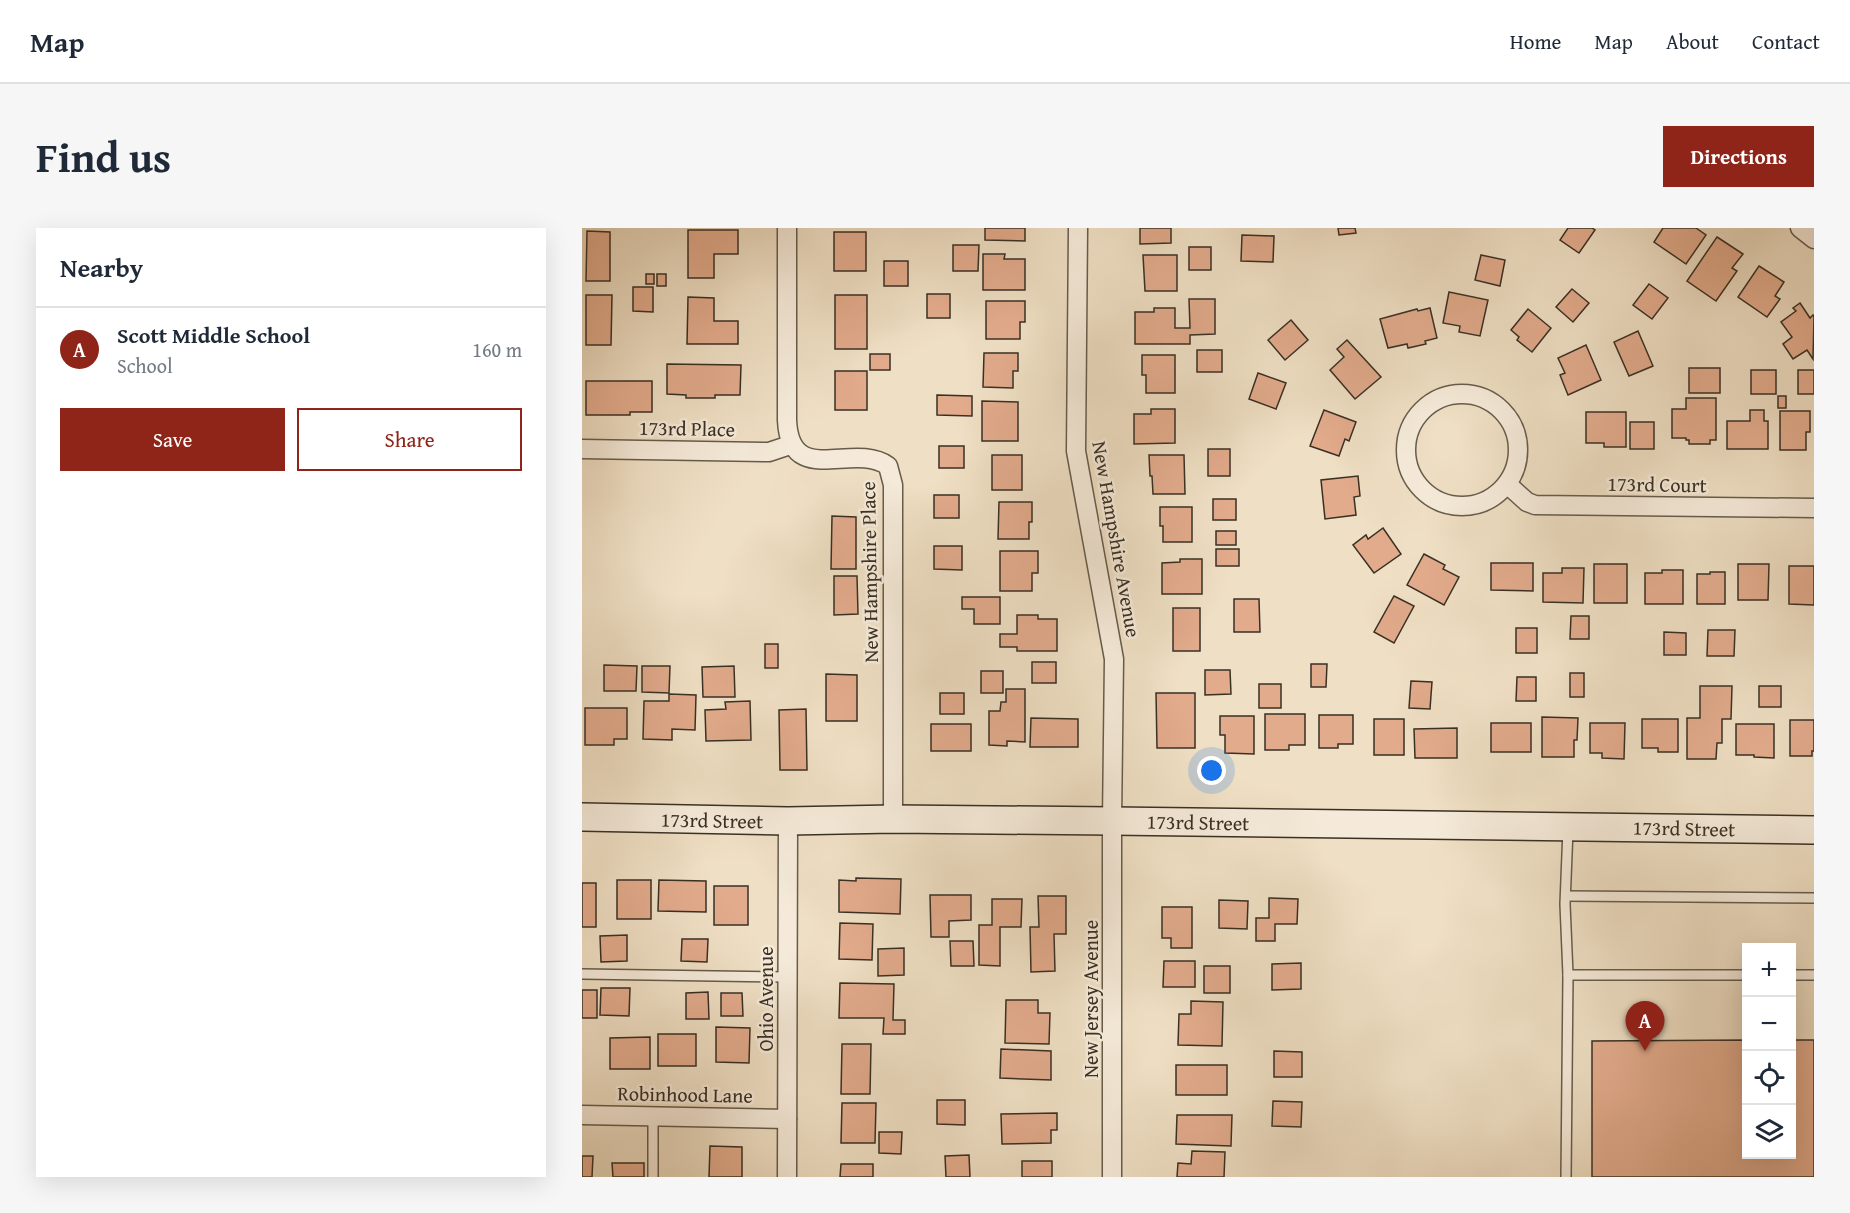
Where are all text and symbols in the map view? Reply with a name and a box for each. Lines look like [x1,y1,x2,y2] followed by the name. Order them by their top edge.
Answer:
[30,21,84,62] text: Map
[1510,26,1561,57] text: Home
[1594,26,1633,57] text: Map
[1666,26,1719,57] text: About
[1752,26,1820,57] text: Contact
[36,126,171,187] text: Find us
[1663,126,1814,187] button: Directions
[60,248,143,287] text: Nearby
[117,319,310,351] text: Scott Middle School
[73,335,86,364] text: A
[472,335,522,364] text: 160 m
[117,351,173,380] text: School
[60,408,285,471] button: Save
[297,408,522,471] button: Share
[639,413,735,443] street label: 173rd Place
[1085,439,1149,639] street label: New Hampshire Avenue
[1607,469,1707,499] street label: 173rd Court
[853,481,885,663] street label: New Hampshire Place
[1197,756,1226,785] your location
[660,805,764,835] street label: 173rd Street
[1146,807,1250,837] street label: 173rd Street
[1632,813,1736,843] street label: 173rd Street
[1076,920,1105,1078] street label: New Jersey Avenue
[1742,943,1796,1159] map controls
[1742,943,1796,997] button: +
[751,946,780,1052] street label: Ohio Avenue
[1742,997,1796,1051] button: −
[1626,1002,1664,1051] pin: A
[1742,1051,1796,1105] button: locate
[617,1078,753,1110] street label: Robinhood Lane
[1742,1105,1796,1159] button: layers

